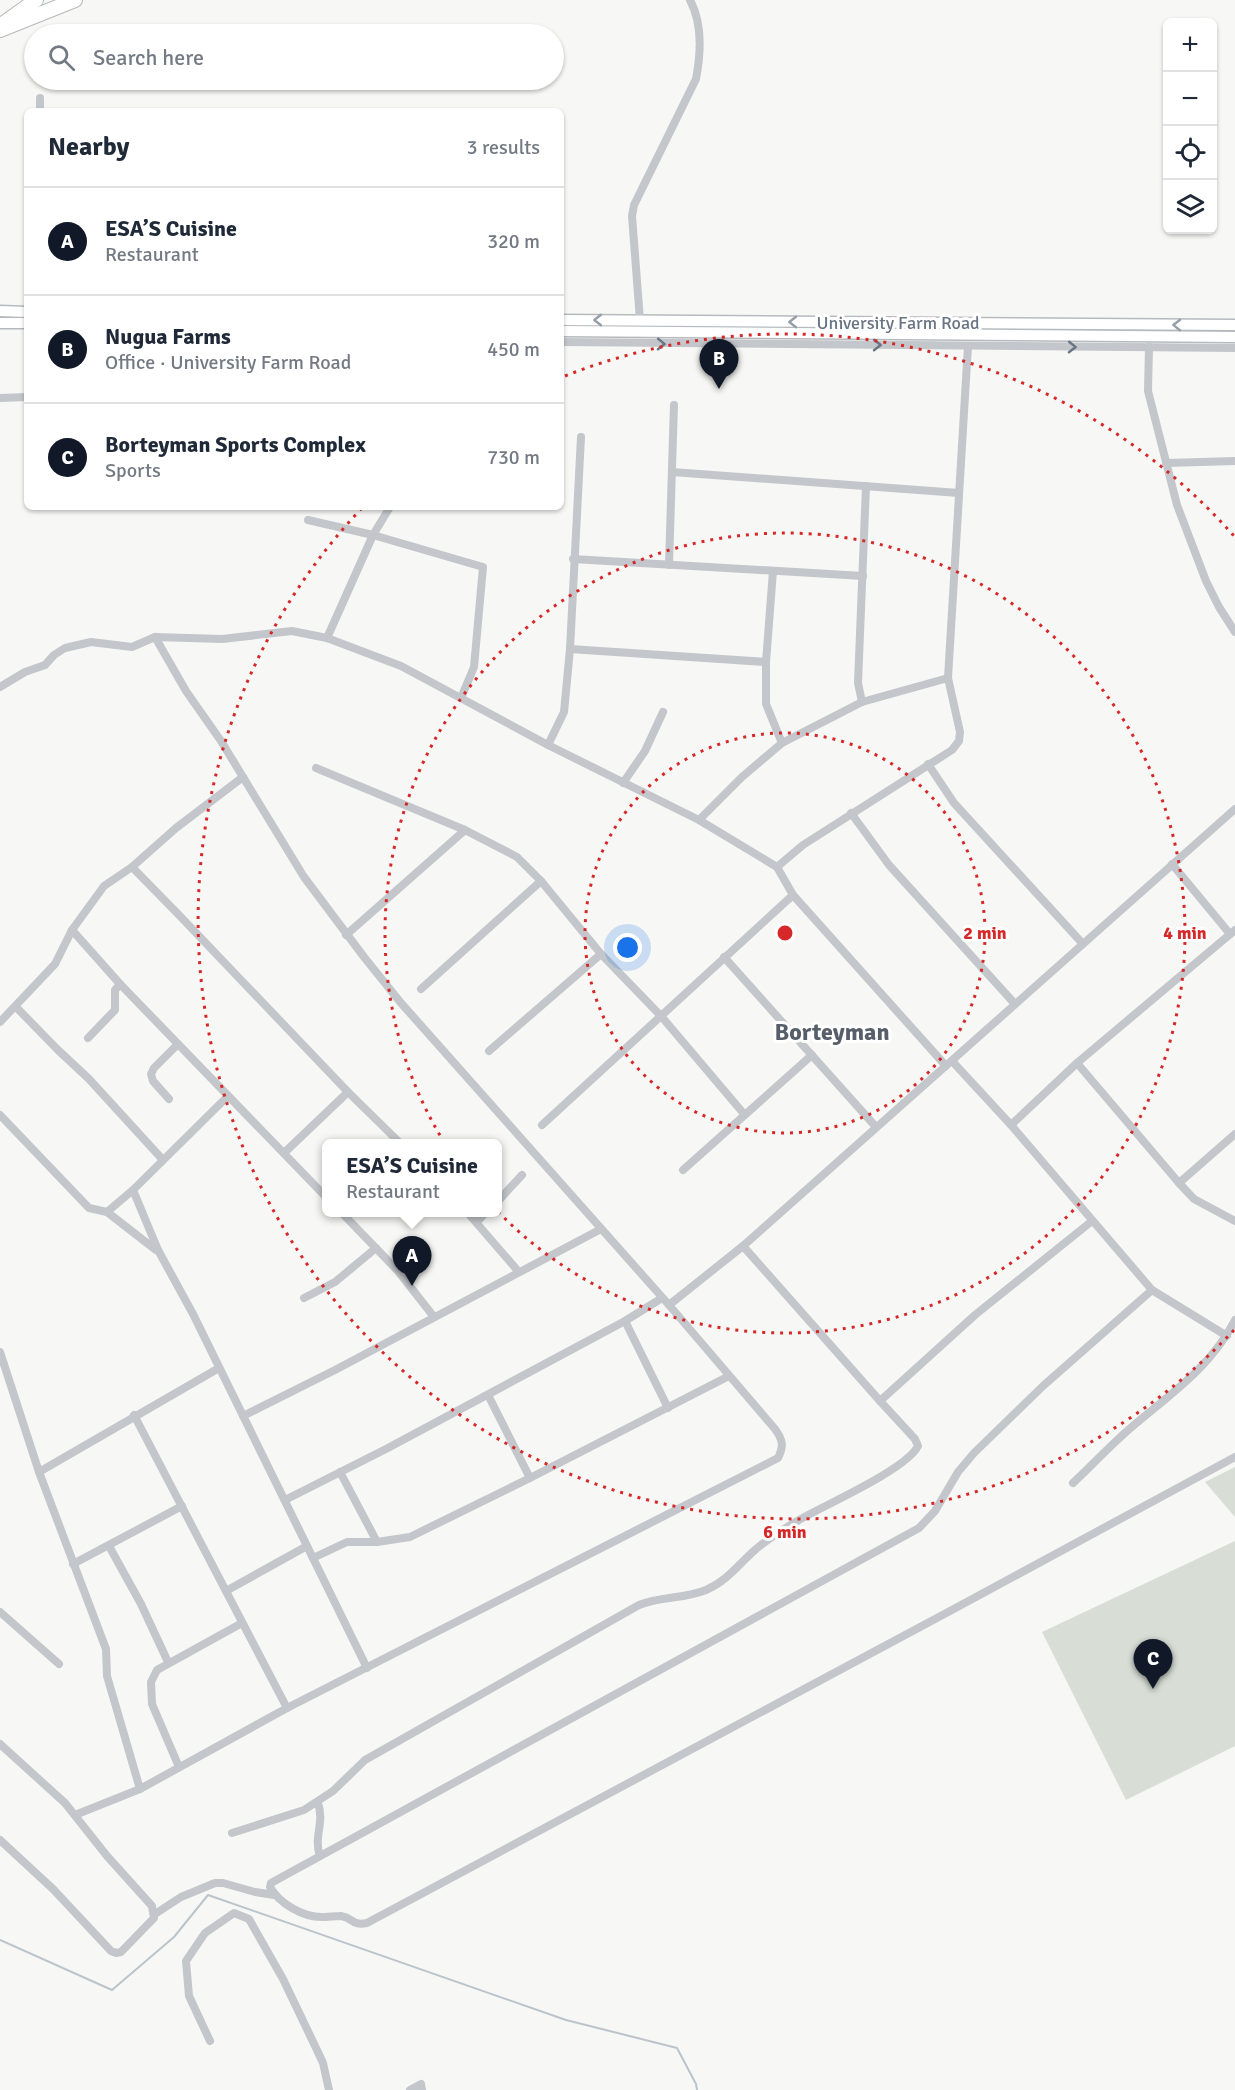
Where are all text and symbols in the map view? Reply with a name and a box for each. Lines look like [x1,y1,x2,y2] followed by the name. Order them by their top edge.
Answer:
[1163,18,1217,234] map controls
[1163,18,1217,72] button: +
[24,24,564,90] search box
[45,41,78,74] icon: search
[93,44,204,71] text: Search here
[1163,72,1217,126] button: −
[1163,126,1217,180] button: locate
[48,131,129,163] text: Nearby
[467,135,540,160] text: 3 results
[1163,180,1217,234] button: layers
[105,215,237,242] text: ESA’S Cuisine
[61,229,74,254] text: A
[487,229,540,254] text: 320 m
[105,242,199,267] text: Restaurant
[817,312,979,334] street label: University Farm Road
[593,314,602,326] one-way arrow
[788,316,797,328] one-way arrow
[1172,319,1181,331] one-way arrow
[105,323,231,350] text: Nugua Farms
[61,337,74,362] text: B
[487,337,540,362] text: 450 m
[657,338,666,350] one-way arrow
[873,339,882,351] one-way arrow
[700,340,738,389] pin: B
[1068,341,1077,353] one-way arrow
[105,350,351,375] text: Office · University Farm Road
[105,431,366,458] text: Borteyman Sports Complex
[61,445,74,470] text: C
[487,445,540,470] text: 730 m
[105,458,161,483] text: Sports
[963,922,1007,944] text: 2 min
[1163,922,1207,944] text: 4 min
[775,923,795,943] centre of rings
[613,933,642,962] your location
[774,1017,890,1047] district label: Borteyman
[322,1139,502,1217] popup
[346,1152,478,1179] text: ESA’S Cuisine
[346,1179,440,1204] text: Restaurant
[392,1236,432,1286] pin: A
[763,1521,807,1543] text: 6 min
[1134,1640,1172,1689] pin: C

